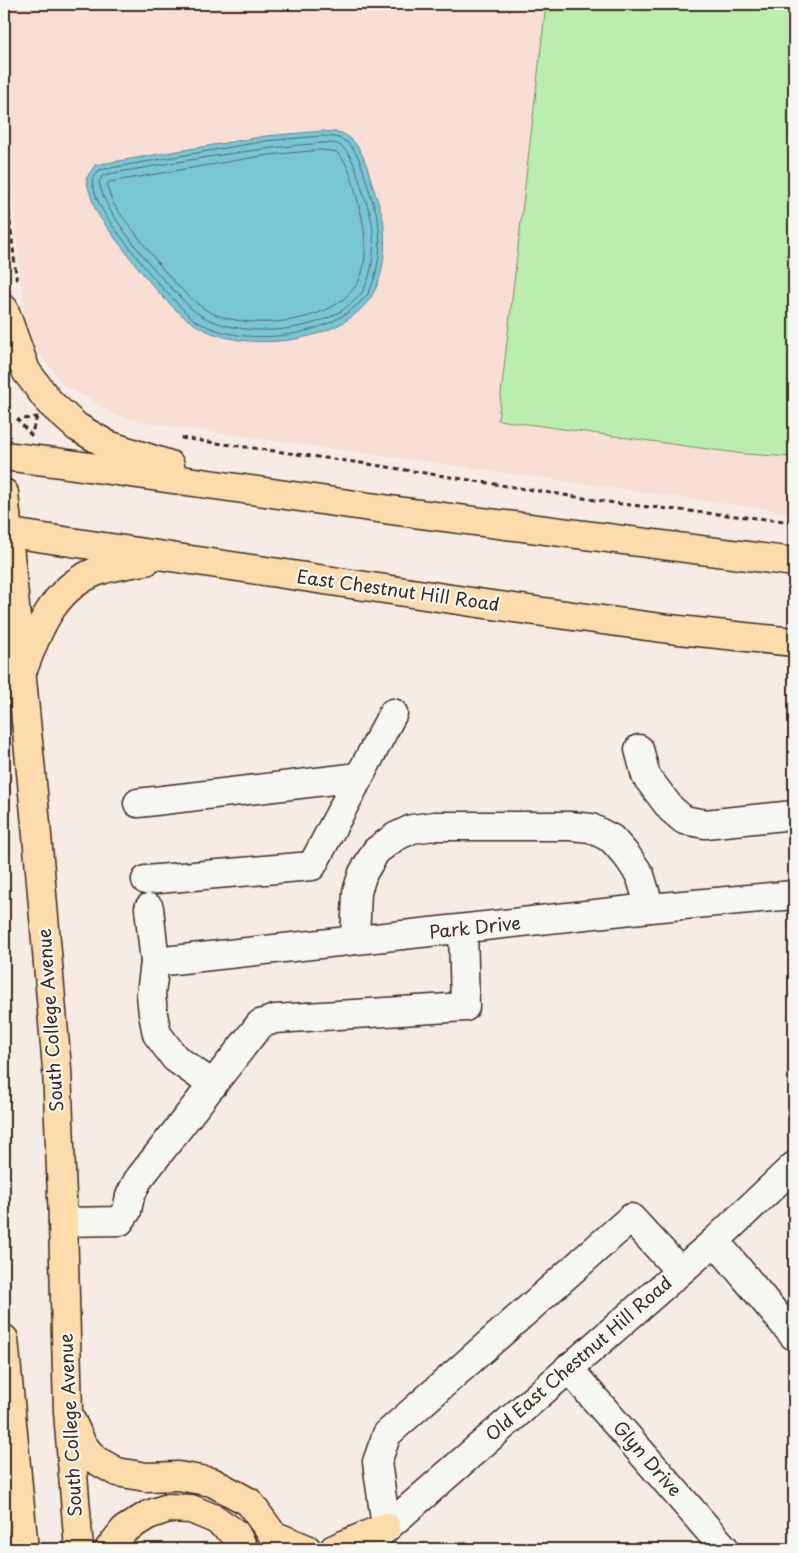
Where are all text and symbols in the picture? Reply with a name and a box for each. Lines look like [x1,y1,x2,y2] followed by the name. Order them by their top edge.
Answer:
[295,562,501,617] street label: East Chestnut Hill Road
[428,908,522,945] street label: Park Drive
[30,927,69,1113] street label: South College Avenue
[479,1269,677,1447] street label: Old East Chestnut Hill Road
[51,1333,88,1517] street label: South College Avenue
[608,1414,689,1502] street label: Glyn Drive

